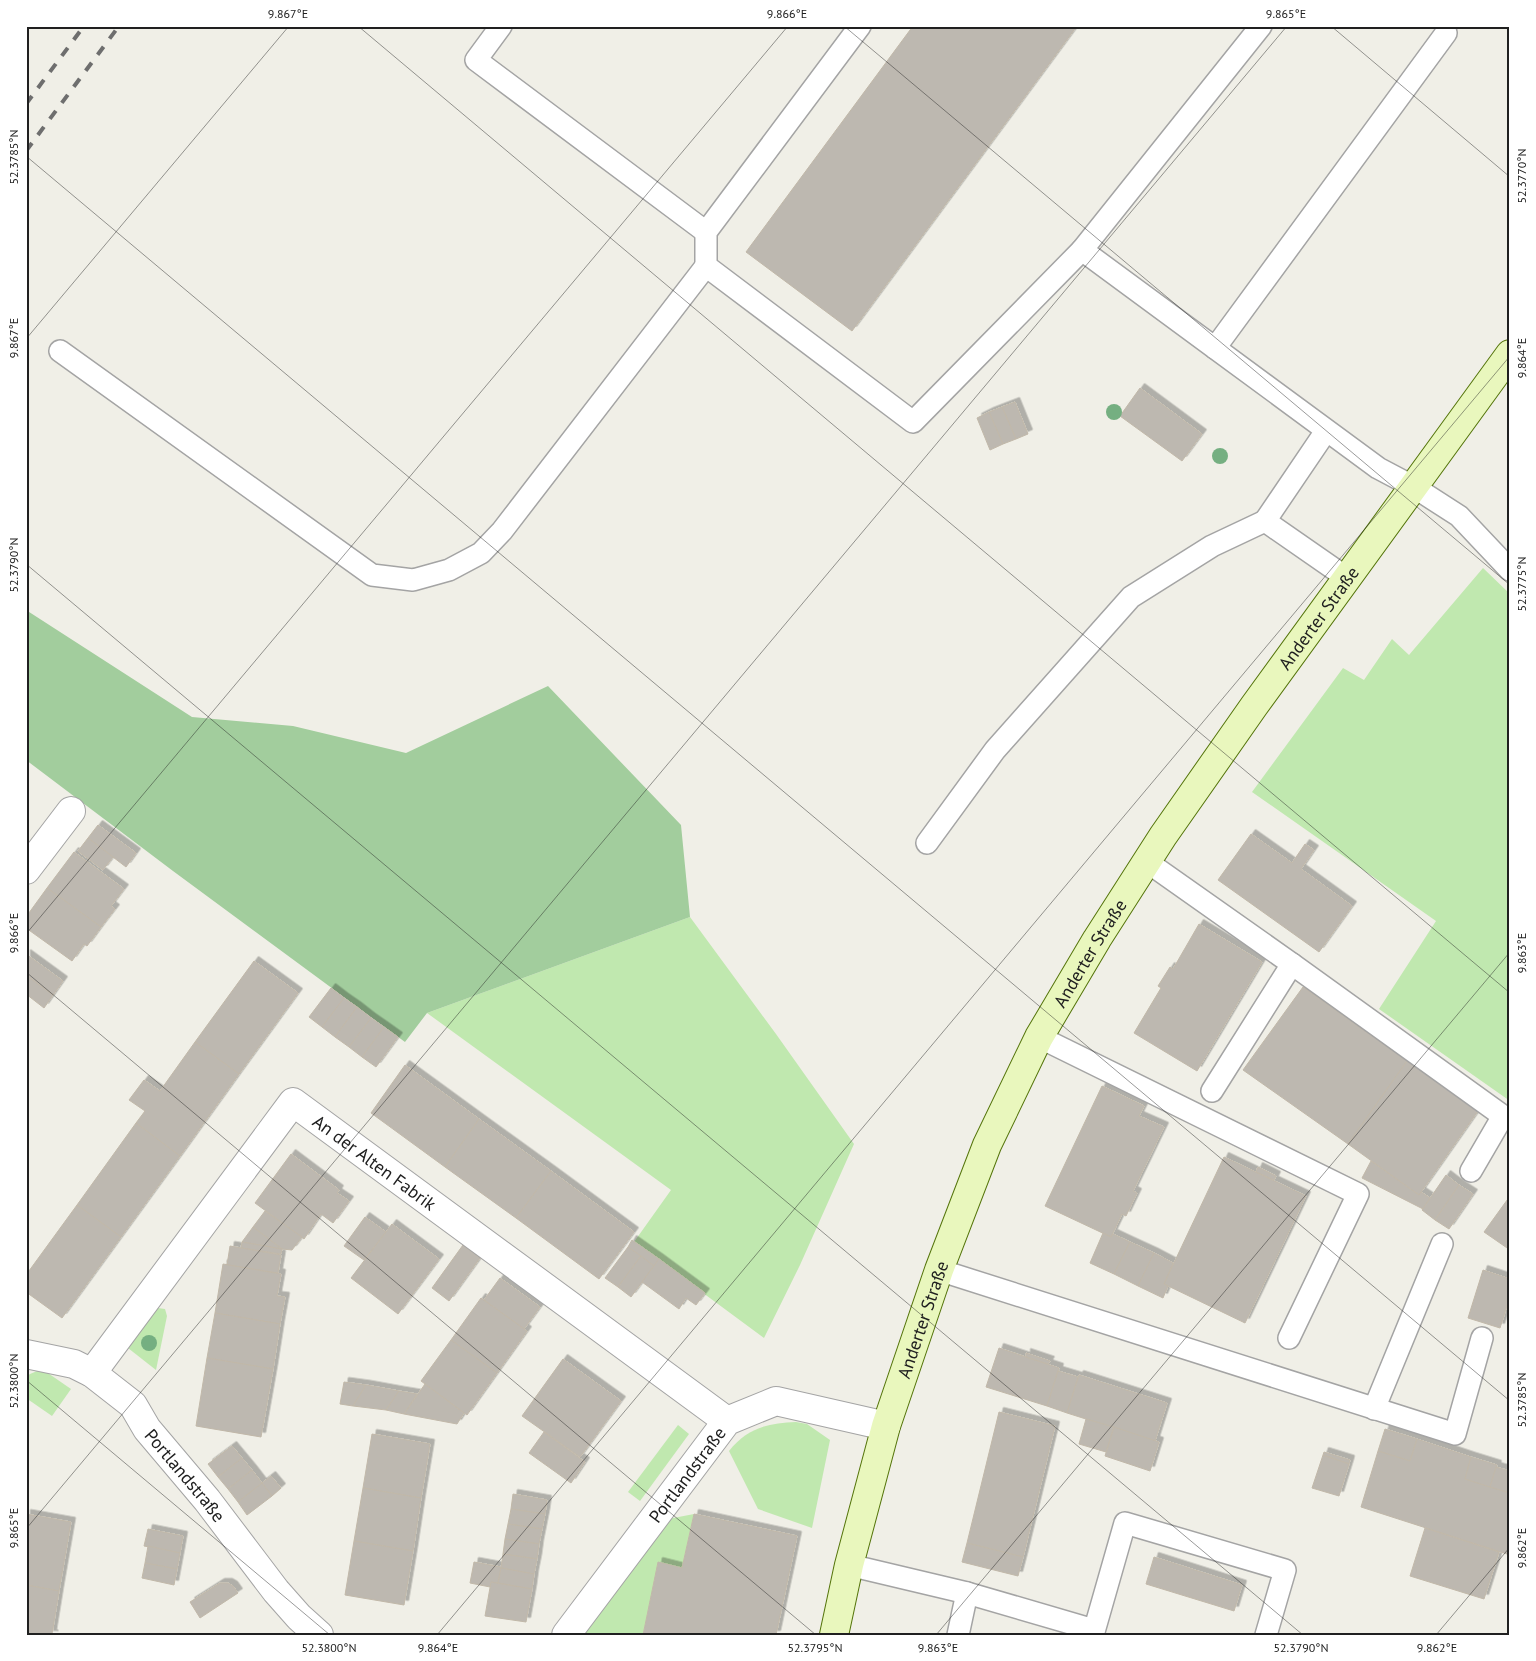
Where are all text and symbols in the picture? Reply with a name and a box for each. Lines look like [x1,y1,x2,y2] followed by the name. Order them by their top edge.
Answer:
[268,6,308,21] text: 9.867°E
[767,6,807,21] text: 9.866°E
[1266,6,1306,21] text: 9.865°E
[6,130,21,184] text: 52.3785°N
[1514,149,1529,203] text: 52.3770°N
[6,318,21,358] text: 9.867°E
[1514,338,1529,378] text: 9.864°E
[6,538,21,592] text: 52.3790°N
[1514,557,1529,611] text: 52.3775°N
[1273,561,1364,674] street label: Anderter Straße
[1048,895,1131,1011] street label: Anderter Straße
[6,913,21,953] text: 9.866°E
[1514,933,1529,973] text: 9.863°E
[309,1109,441,1215] street label: An der Alten Fabrik
[892,1257,953,1381] street label: Anderter Straße
[6,1354,21,1408] text: 52.3800°N
[1514,1373,1529,1427] text: 52.3785°N
[643,1422,730,1527] street label: Portlandstraße
[140,1424,231,1526] street label: Portlandstraße
[6,1508,21,1548] text: 9.865°E
[1514,1528,1529,1568] text: 9.862°E
[302,1640,356,1655] text: 52.3800°N
[418,1640,458,1655] text: 9.864°E
[788,1640,842,1655] text: 52.3795°N
[918,1640,958,1655] text: 9.863°E
[1274,1640,1328,1655] text: 52.3790°N
[1417,1640,1457,1655] text: 9.862°E

